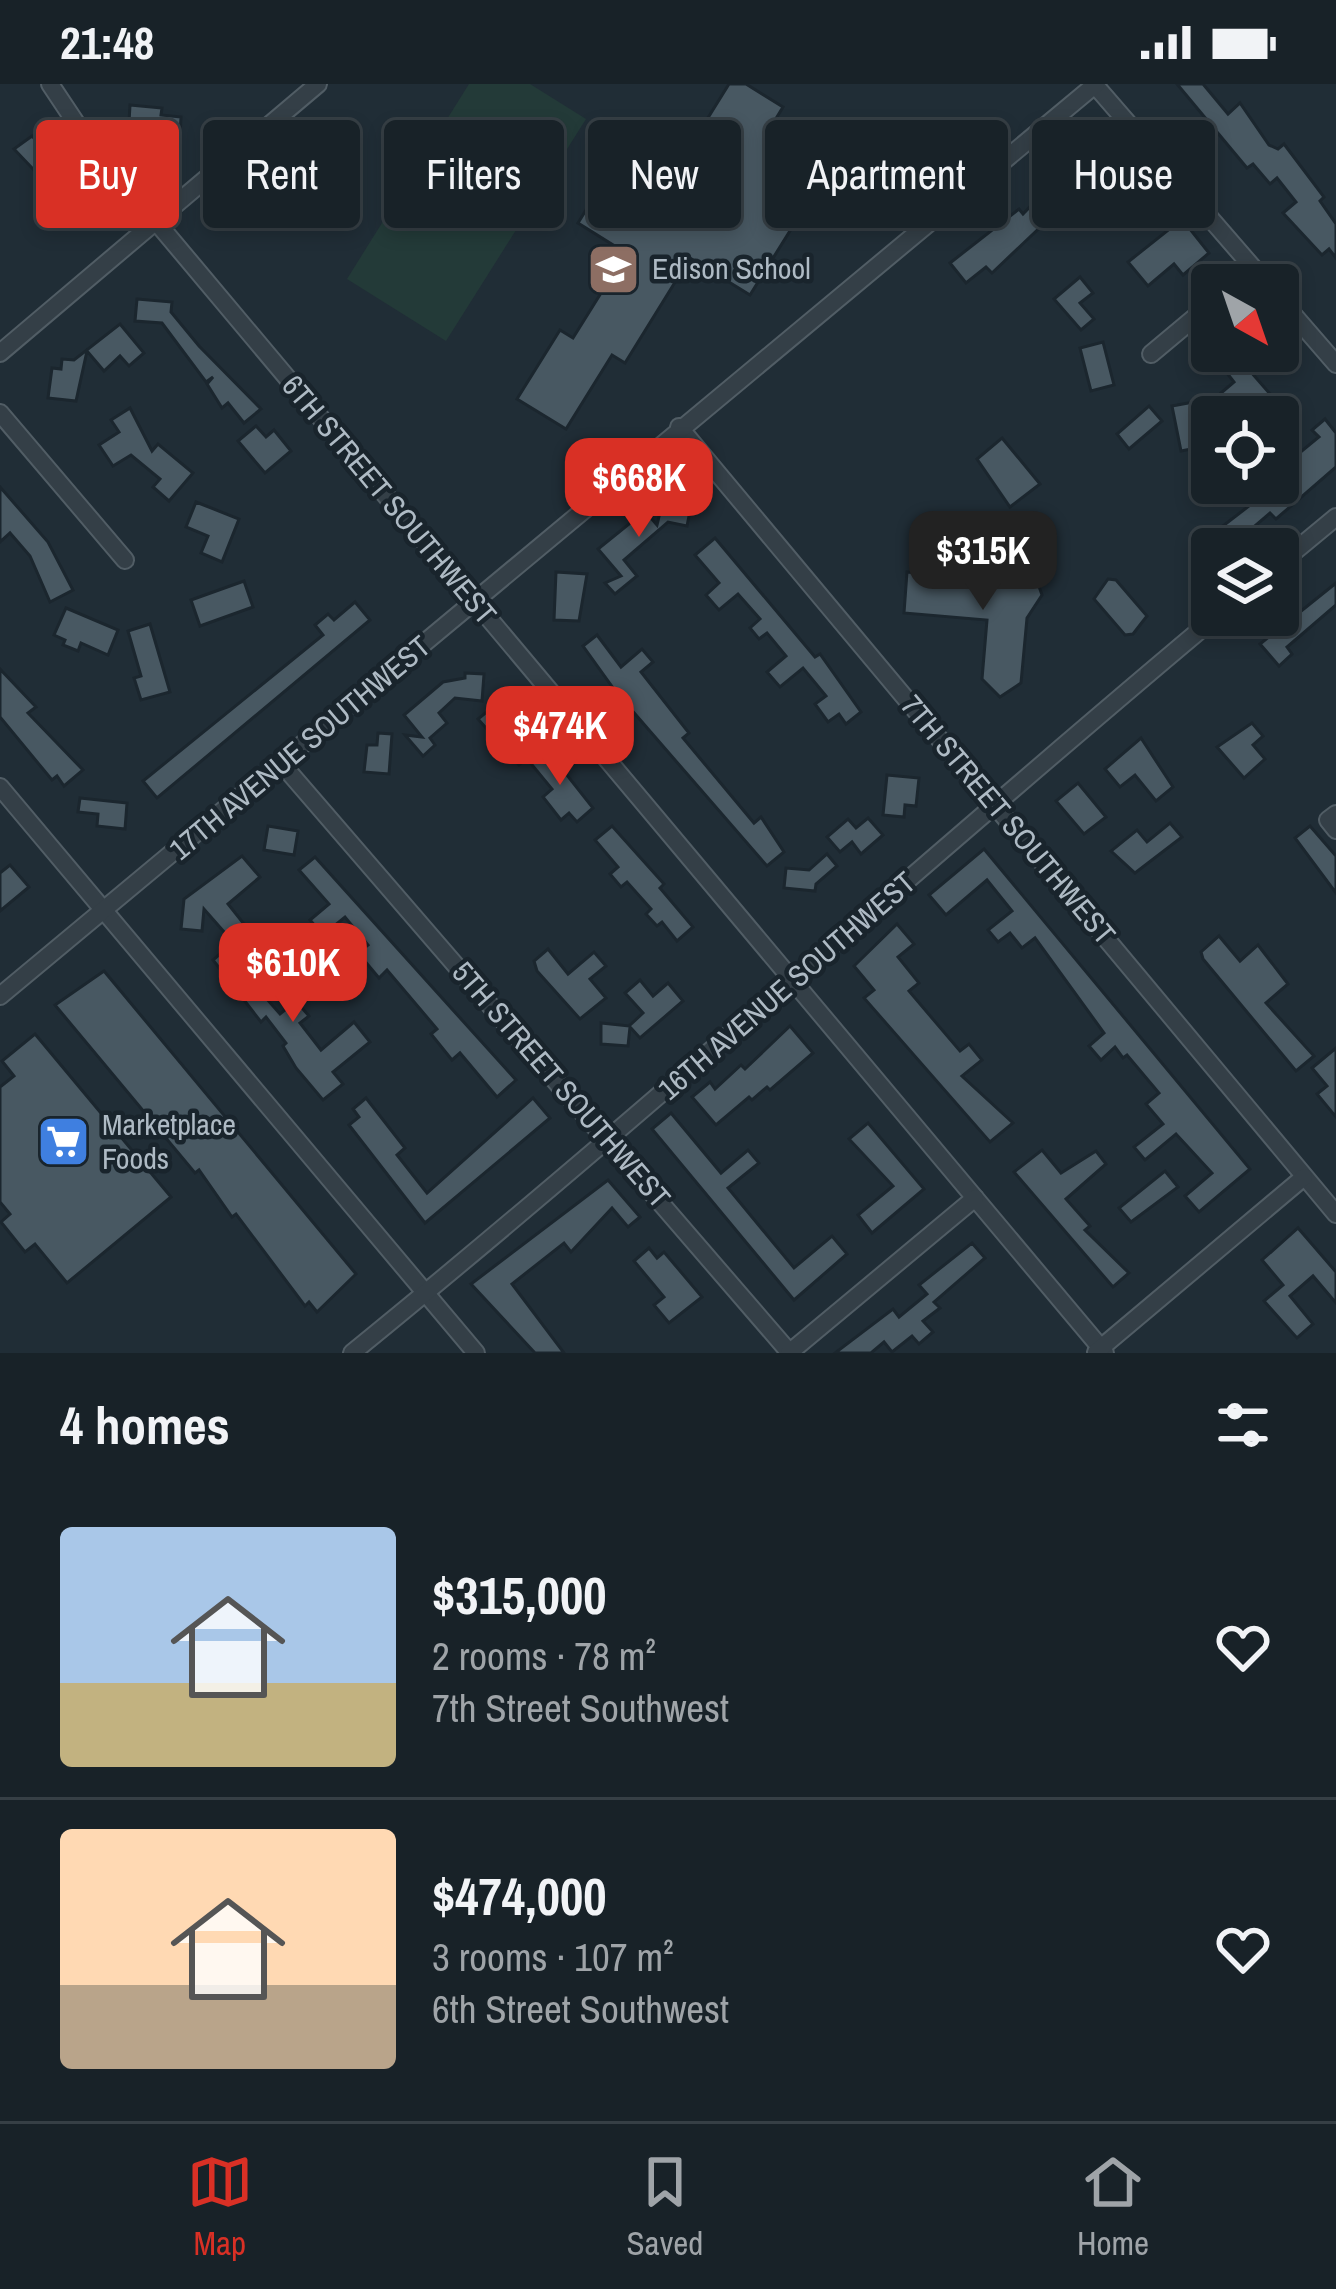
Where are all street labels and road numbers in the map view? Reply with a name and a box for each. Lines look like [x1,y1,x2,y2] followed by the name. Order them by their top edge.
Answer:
[274,366,506,632] street label: 6TH STREET SOUTHWEST
[160,626,438,868] street label: 17TH AVENUE SOUTHWEST
[893,686,1125,952] street label: 7TH STREET SOUTHWEST
[649,862,924,1108] street label: 16TH AVENUE SOUTHWEST
[444,953,680,1216] street label: 5TH STREET SOUTHWEST

